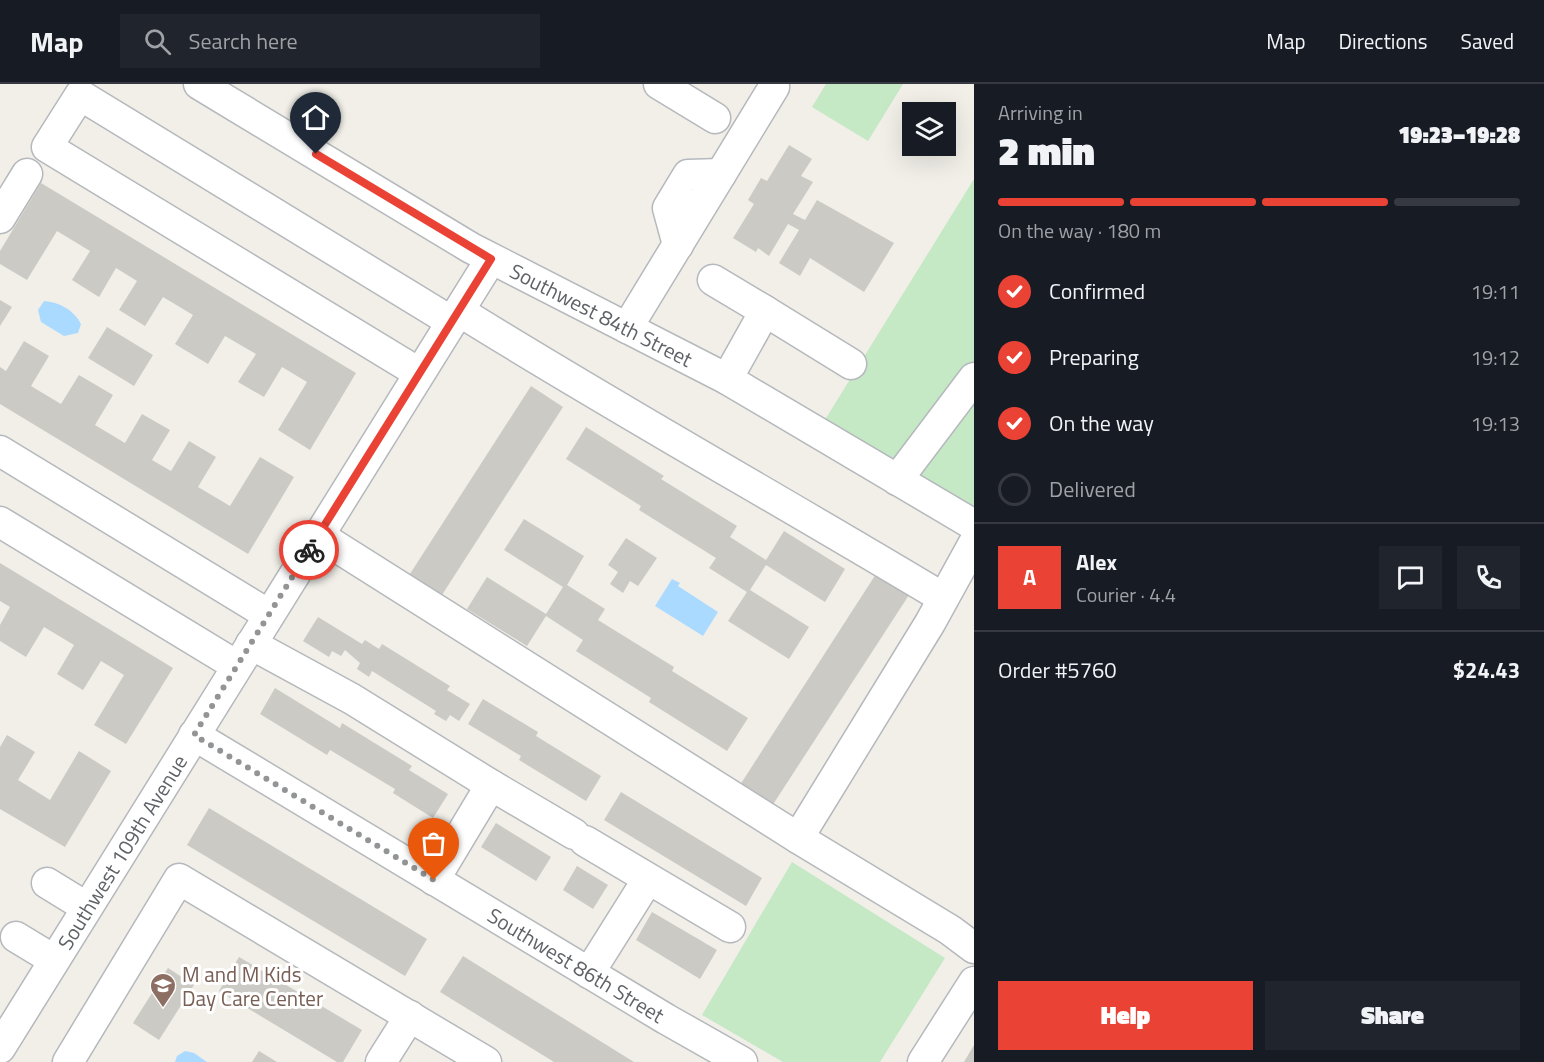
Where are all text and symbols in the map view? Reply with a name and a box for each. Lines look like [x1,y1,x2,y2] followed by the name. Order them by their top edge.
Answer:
[120,14,540,68] search box
[30,20,84,63] text: Map
[189,24,298,58] text: Search here
[141,25,174,58] icon: search
[1266,25,1306,57] text: Map
[1339,25,1428,57] text: Directions
[1461,25,1514,57] text: Saved
[290,92,341,154] pin
[998,97,1083,128] text: Arriving in
[299,101,332,134] icon: home
[902,102,956,156] map controls
[902,102,956,156] button: layers
[1398,118,1520,152] text: 19:23–19:28
[998,121,1095,180] text: 2 min
[998,215,1161,246] text: On the way · 180 m
[504,255,699,375] street label: Southwest 84th Street
[1049,274,1145,308] text: Confirmed
[998,275,1031,308] icon: check
[1471,276,1520,307] text: 19:11
[1049,340,1139,374] text: Preparing
[998,341,1031,374] icon: check
[1471,342,1520,373] text: 19:12
[1049,406,1154,440] text: On the way
[998,407,1031,440] icon: check
[1471,408,1520,439] text: 19:13
[1049,472,1136,506] text: Delivered
[279,520,339,580] courier
[293,534,326,567] icon: bike
[1076,545,1117,579] text: Alex
[1379,546,1442,609] button: chat
[1457,546,1520,609] button: phone
[1023,560,1036,594] text: A
[1076,579,1176,610] text: Courier · 4.4
[998,653,1117,687] text: Order #5760
[1453,653,1520,687] text: $24.43
[49,748,195,956] street label: Southwest 109th Avenue
[408,818,459,880] pin
[417,827,450,860] icon: bag
[482,899,671,1031] street label: Southwest 86th Street
[182,958,323,1014] place label: M and M Kids Day Care Center
[148,971,178,1009] school or university icon: M and M Kids Day Care Center
[998,981,1253,1050] button: Help
[1265,981,1520,1050] button: Share

